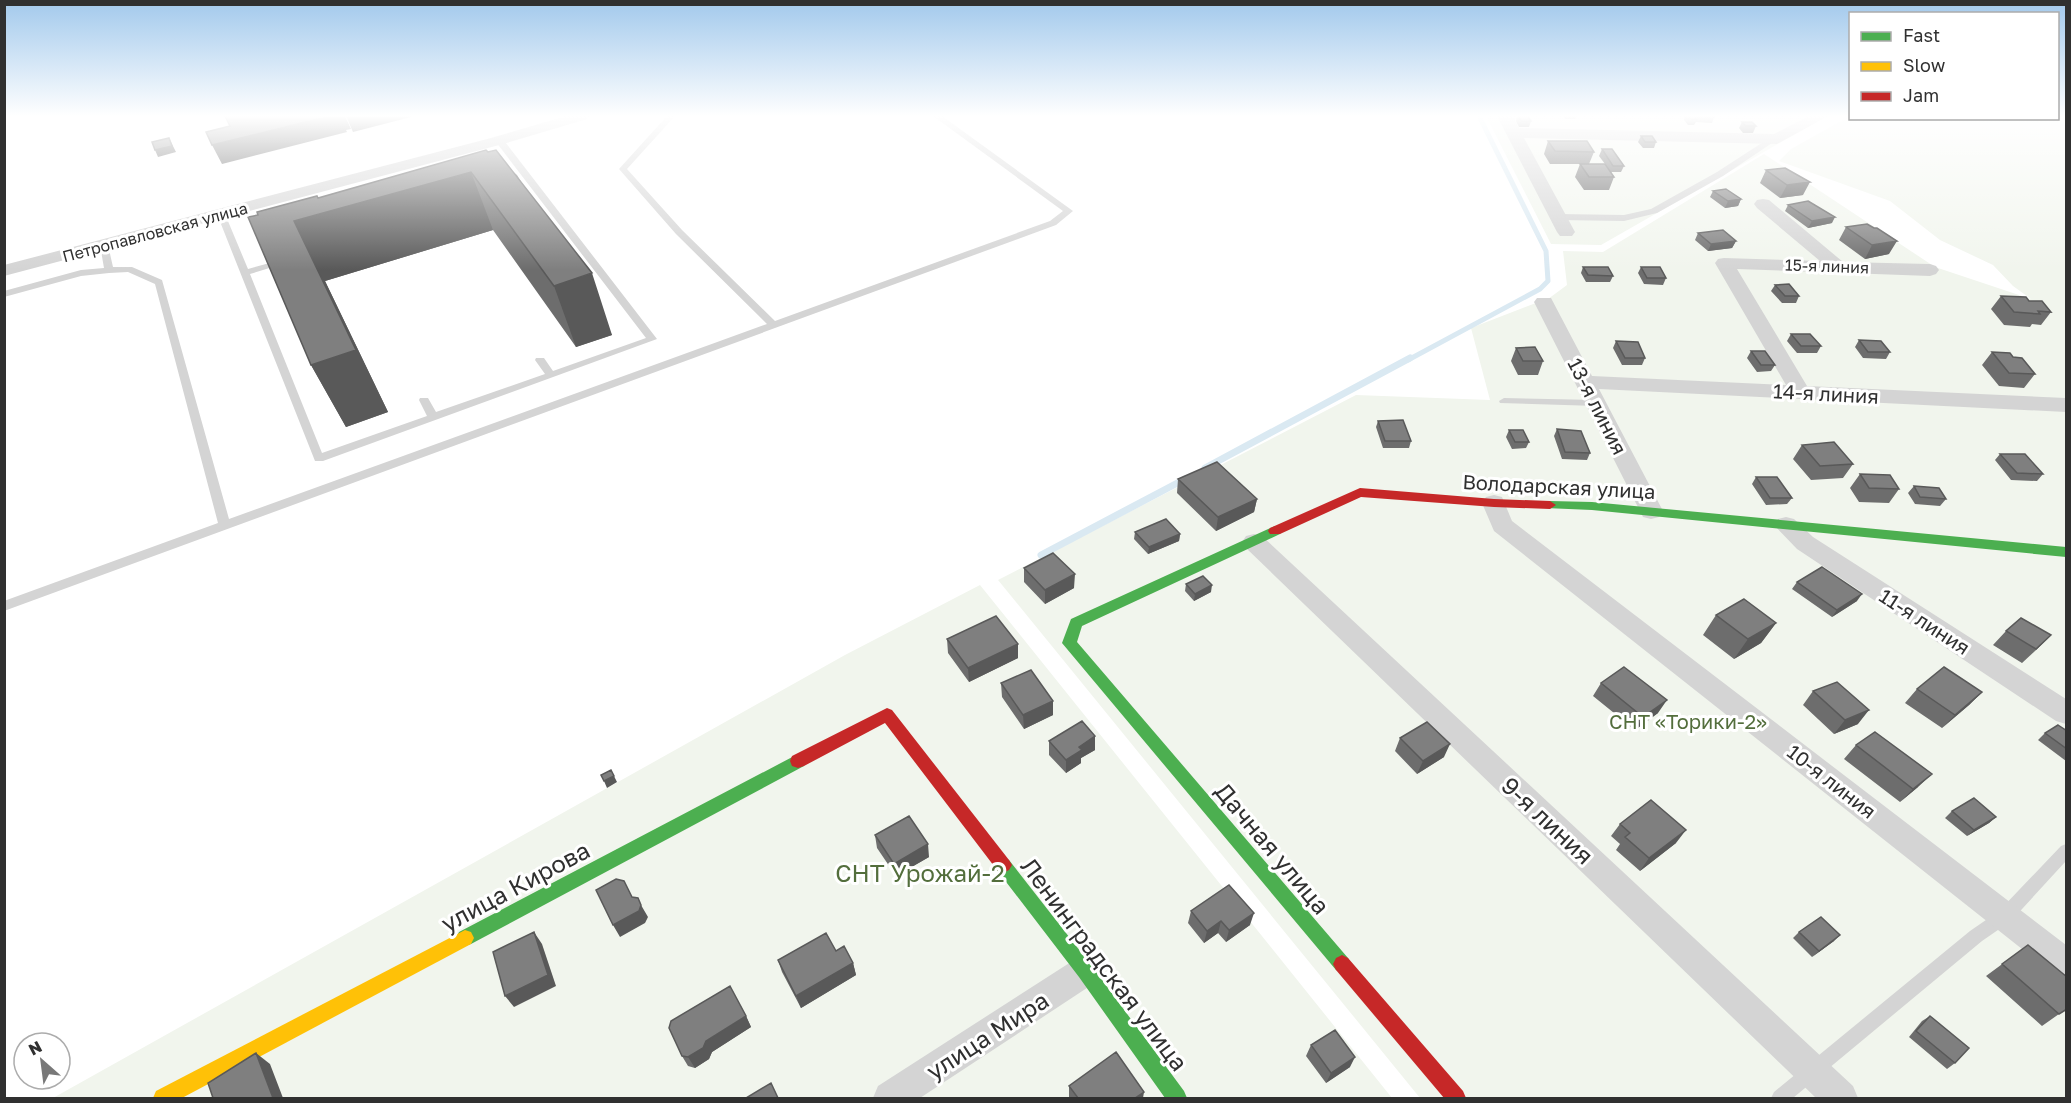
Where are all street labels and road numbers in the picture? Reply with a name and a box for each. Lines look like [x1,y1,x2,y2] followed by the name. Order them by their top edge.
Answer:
[60,198,250,266] street label: Петропавловская улица
[1785,255,1869,277] street label: 15-я линия
[1563,354,1633,458] street label: 13-я линия
[1773,378,1879,408] street label: 14-я линия
[1462,469,1656,503] street label: Володарская улица
[1875,583,1975,659] street label: 11-я линия
[1783,739,1881,823] street label: 10-я линия
[1496,770,1600,870] street label: 9-я линия
[1210,776,1336,920] street label: Дачная улица
[436,835,594,937] street label: улица Кирова
[1015,852,1195,1076] street label: Ленинградская улица
[920,985,1054,1085] street label: улица Мира

